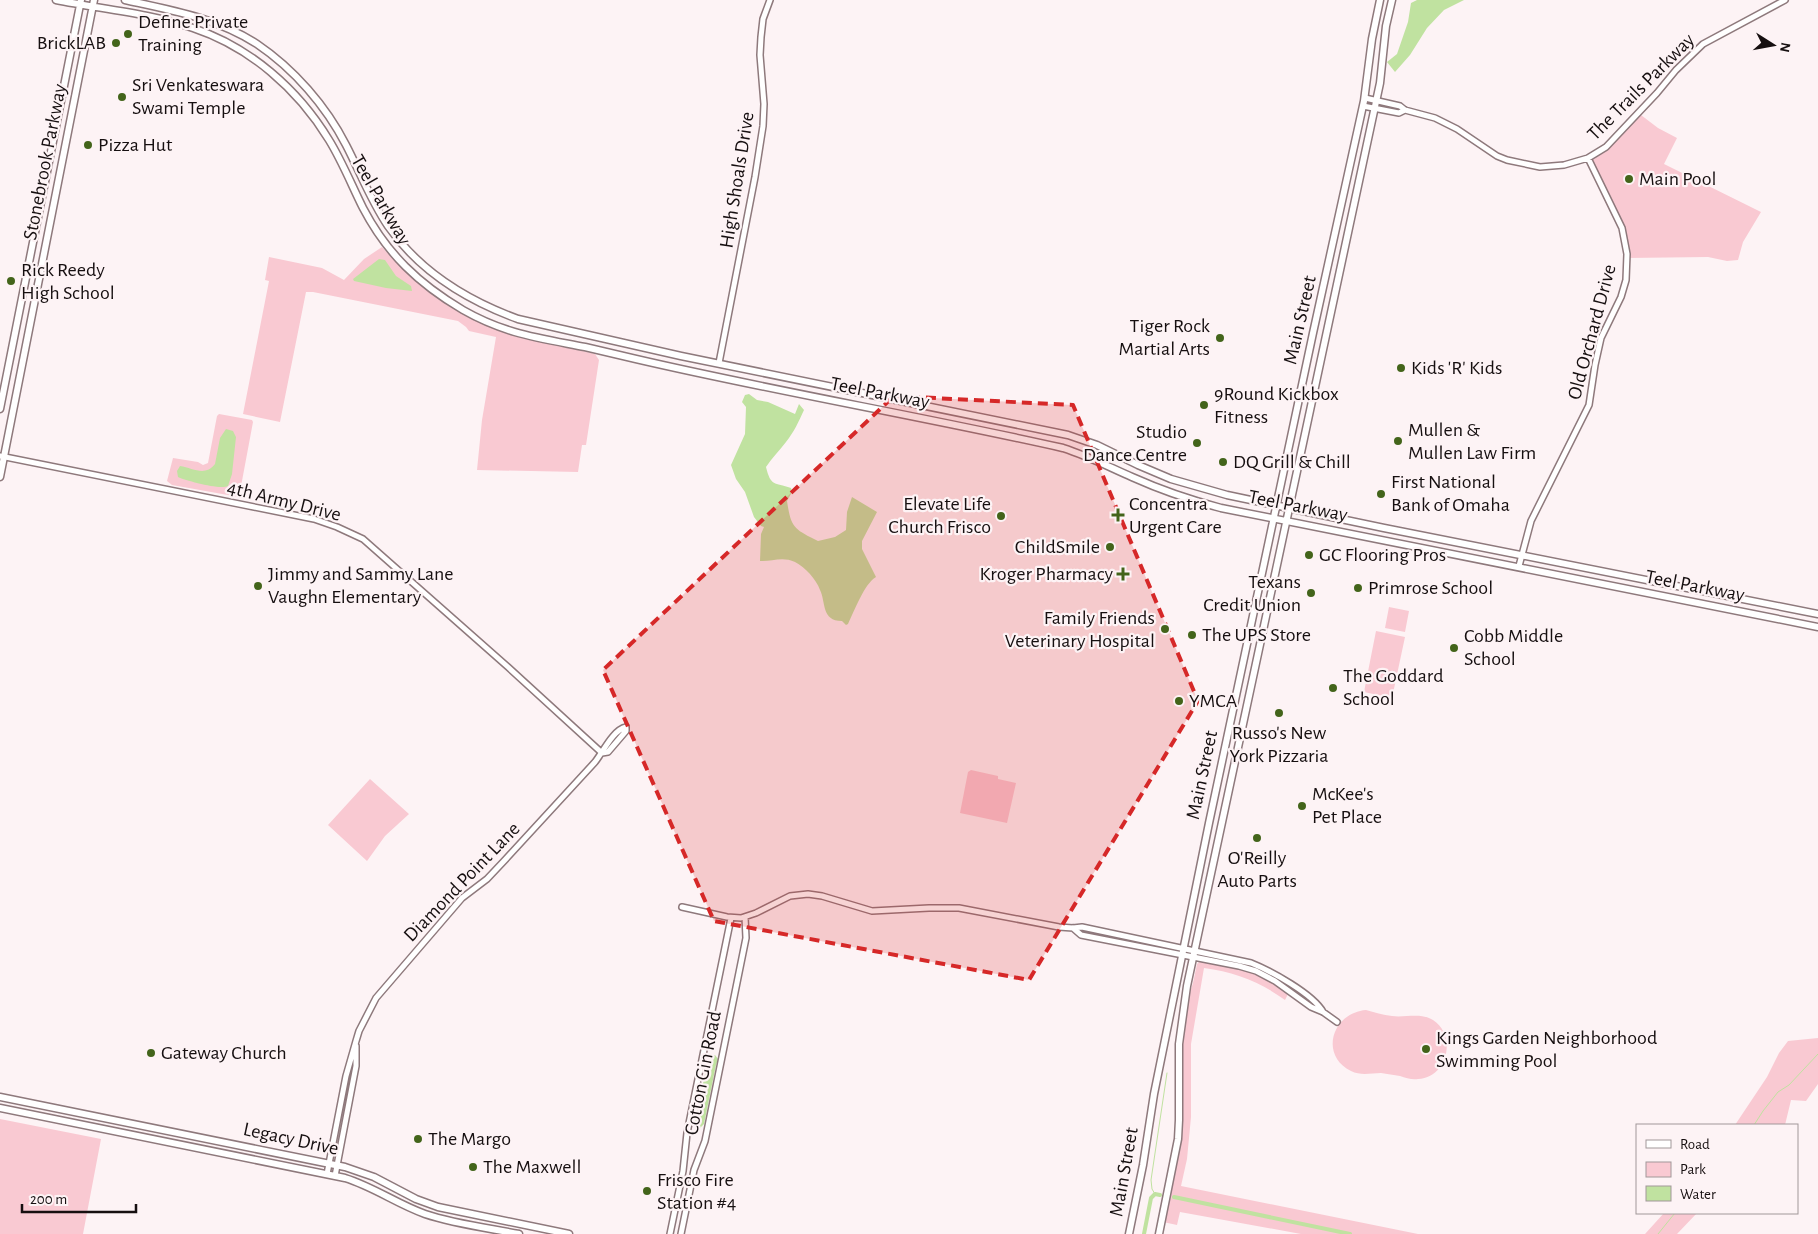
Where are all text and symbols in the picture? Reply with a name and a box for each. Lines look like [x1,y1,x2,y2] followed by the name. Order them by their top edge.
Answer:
[138,12,248,55] place label: Define Private Training
[1748,20,1798,70] north arrow
[122,28,134,40] marker: Define Private Training
[1584,29,1699,144] street label: The Trails Parkway
[37,33,106,53] place label: BrickLAB
[110,37,122,49] marker: BrickLAB
[1777,41,1793,53] text: N
[132,75,264,118] place label: Sri Venkateswara Swami Temple
[20,82,70,242] street label: Stonebrook Parkway
[116,91,128,103] marker: Sri Venkateswara Swami Temple
[716,110,758,250] street label: High Shoals Drive
[98,135,173,155] place label: Pizza Hut
[82,139,94,151] marker: Pizza Hut
[347,152,415,249] street label: Teel Parkway
[1639,169,1716,189] place label: Main Pool
[1623,173,1635,185] marker: Main Pool
[21,260,115,303] place label: Rick Reedy High School
[1564,262,1620,402] street label: Old Orchard Drive
[1280,273,1320,366] street label: Main Street
[5,275,17,287] marker: Rick Reedy High School
[1119,316,1210,359] place label: Tiger Rock Martial Arts
[1214,332,1226,344] marker: Tiger Rock Martial Arts
[1411,358,1502,378] place label: Kids 'R' Kids
[1395,362,1407,374] marker: Kids 'R' Kids
[829,374,932,412] street label: Teel Parkway
[1214,384,1339,427] place label: 9Round Kickbox Fitness
[1198,399,1210,411] marker: 9Round Kickbox Fitness
[1408,420,1536,463] place label: Mullen & Mullen Law Firm
[1083,422,1187,465] place label: Studio Dance Centre
[1392,435,1404,447] marker: Mullen & Mullen Law Firm
[1191,437,1203,449] marker: Studio Dance Centre
[1233,452,1351,472] place label: DQ Grill & Chill
[1217,456,1229,468] marker: DQ Grill & Chill
[1391,472,1510,515] place label: First National Bank of Omaha
[225,477,343,525] street label: 4th Army Drive
[1247,487,1350,525] street label: Teel Parkway
[1375,488,1387,500] marker: First National Bank of Omaha
[888,494,991,537] place label: Elevate Life Church Frisco
[1129,494,1222,537] place label: Concentra Urgent Care
[1111,508,1125,522] marker: Concentra Urgent Care
[995,510,1007,522] marker: Elevate Life Church Frisco
[1015,537,1100,557] place label: ChildSmile
[1104,541,1116,553] marker: ChildSmile
[1319,545,1446,565] place label: GC Flooring Pros
[1303,549,1315,561] marker: GC Flooring Pros
[268,564,454,607] place label: Jimmy and Sammy Lane Vaughn Elementary
[980,564,1113,584] place label: Kroger Pharmacy
[1644,567,1747,605] street label: Teel Parkway
[1117,568,1129,580] marker: Kroger Pharmacy
[1203,572,1301,615] place label: Texans Credit Union
[1368,578,1493,598] place label: Primrose School
[252,580,264,592] marker: Jimmy and Sammy Lane Vaughn Elementary
[1352,582,1364,594] marker: Primrose School
[1305,587,1317,599] marker: Texans Credit Union
[1005,608,1155,651] place label: Family Friends Veterinary Hospital
[1159,623,1171,635] marker: Family Friends Veterinary Hospital
[1202,625,1311,645] place label: The UPS Store
[1464,626,1563,669] place label: Cobb Middle School
[1186,629,1198,641] marker: The UPS Store
[1448,642,1460,654] marker: Cobb Middle School
[1343,666,1444,709] place label: The Goddard School
[1327,682,1339,694] marker: The Goddard School
[1189,691,1238,711] place label: YMCA
[1173,695,1185,707] marker: YMCA
[1273,707,1285,719] marker: Russo's New York Pizzaria
[1229,723,1329,766] place label: Russo's New York Pizzaria
[1183,728,1221,821] street label: Main Street
[1312,784,1382,827] place label: McKee's Pet Place
[1296,800,1308,812] marker: McKee's Pet Place
[400,818,524,946] street label: Diamond Point Lane
[1251,832,1263,844] marker: O'Reilly Auto Parts
[1217,848,1297,891] place label: O'Reilly Auto Parts
[681,1009,725,1137] street label: Cotton Gin Road
[1436,1028,1657,1071] place label: Kings Garden Neighborhood Swimming Pool
[161,1043,287,1063] place label: Gateway Church
[1420,1043,1432,1055] marker: Kings Garden Neighborhood Swimming Pool
[145,1047,157,1059] marker: Gateway Church
[242,1119,340,1159] street label: Legacy Drive
[1636,1124,1798,1214] legend
[1106,1125,1142,1218] street label: Main Street
[428,1129,511,1149] place label: The Margo
[412,1133,424,1145] marker: The Margo
[1680,1137,1710,1152] text: Road
[483,1157,581,1177] place label: The Maxwell
[467,1161,479,1173] marker: The Maxwell
[1680,1162,1706,1177] text: Park
[657,1170,736,1213] place label: Frisco Fire Station #4
[22,1182,136,1214] scale bar
[641,1185,653,1197] marker: Frisco Fire Station #4
[1680,1187,1716,1202] text: Water
[30,1192,67,1207] text: 200 m

